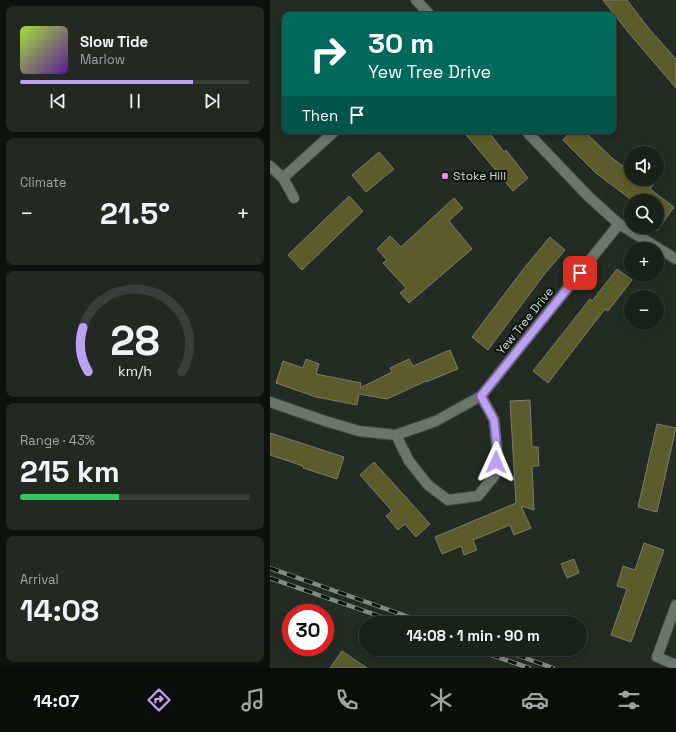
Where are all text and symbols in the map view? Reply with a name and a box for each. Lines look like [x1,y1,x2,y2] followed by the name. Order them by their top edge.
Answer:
[368,25,434,61] text: 30 m
[302,28,354,80] icon: right
[80,32,148,51] text: Slow Tide
[80,51,125,68] text: Marlow
[368,60,491,83] text: Yew Tree Drive
[47,90,69,112] icon: previous
[124,90,146,112] icon: pause
[201,90,223,112] icon: next
[346,104,368,126] icon: arrive
[302,106,338,125] text: Then
[624,146,664,330] map controls
[624,146,664,186] button: sound
[453,168,506,184] place label: Stoke Hill
[440,171,450,181] marker: Stoke Hill
[20,174,66,191] text: Climate
[100,194,170,233] text: 21.5°
[624,194,664,234] button: search
[20,199,34,227] text: −
[236,199,250,227] text: +
[624,242,664,282] button: +
[563,256,597,290] pin
[569,262,591,284] icon: arrive
[493,284,557,358] street label: Yew Tree Drive
[624,290,664,330] button: −
[110,314,160,367] text: 28
[118,362,152,380] text: km/h
[20,432,95,449] text: Range · 43%
[475,441,517,483] position arrow
[20,452,120,491] text: 215 km
[20,571,59,588] text: Arrival
[20,591,99,630] text: 14:08
[282,604,334,656] speed limit sign: 30
[406,626,540,645] text: 14:08 · 1 min · 90 m
[145,686,173,714] icon: directions
[239,686,267,714] icon: music
[333,686,361,714] icon: phone
[427,686,455,714] icon: climate
[521,686,549,714] icon: car
[615,686,643,714] icon: filters
[33,689,79,712] text: 14:07

